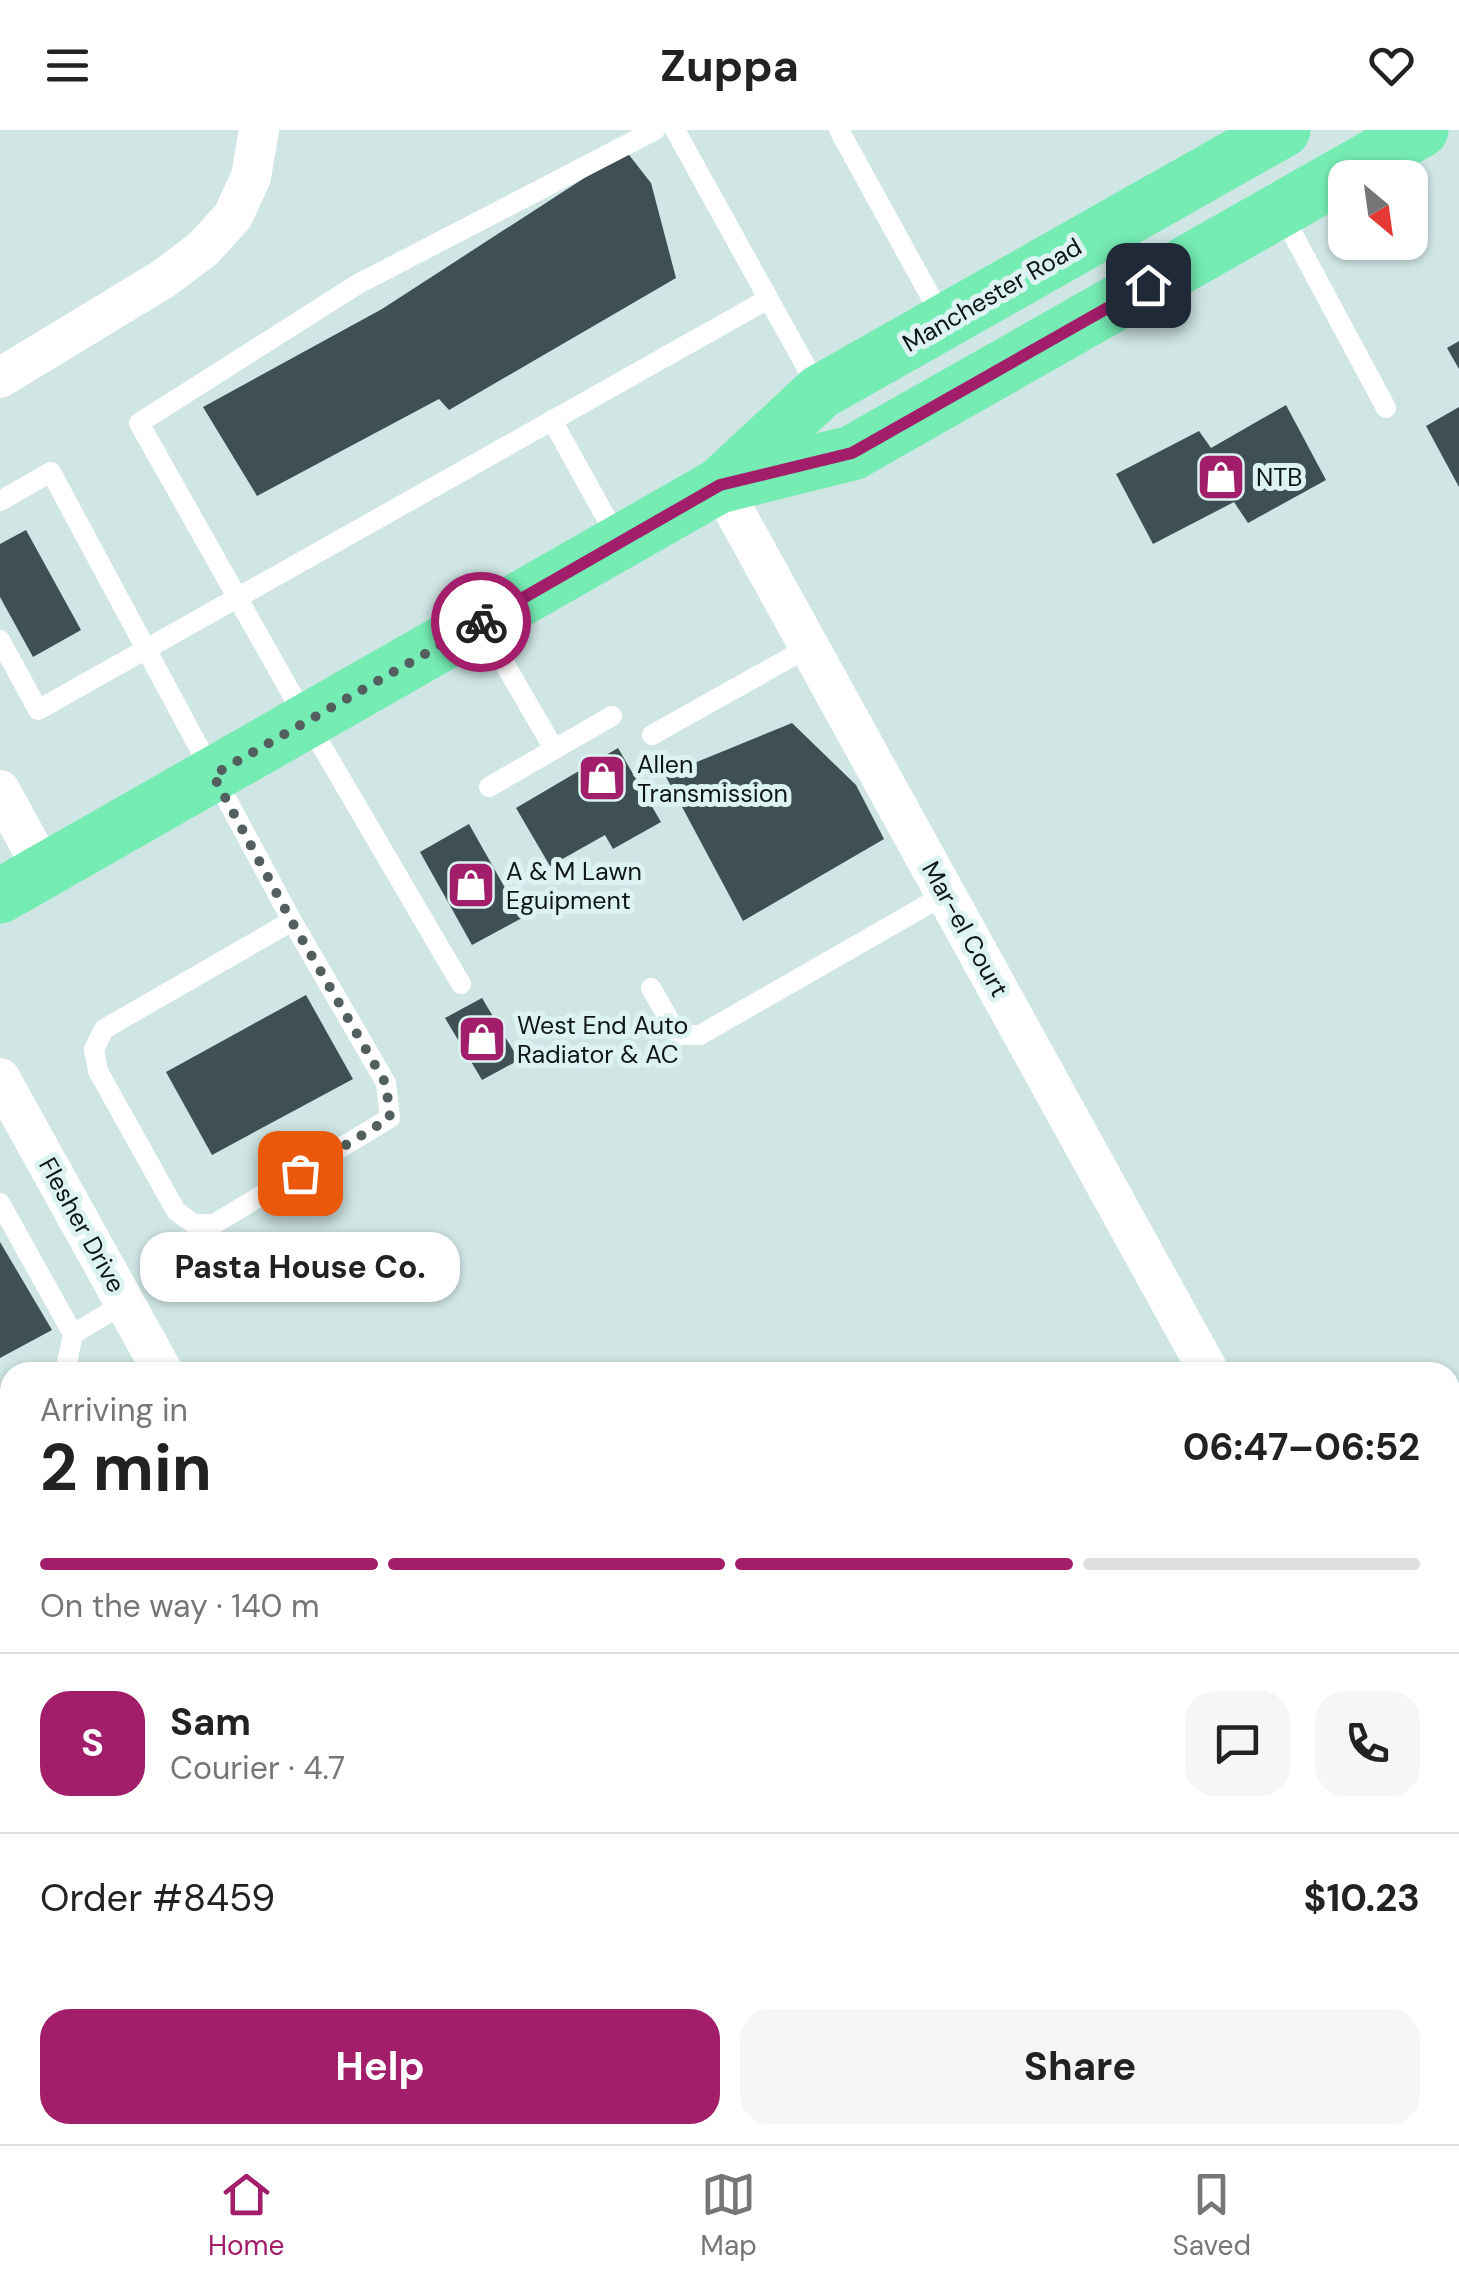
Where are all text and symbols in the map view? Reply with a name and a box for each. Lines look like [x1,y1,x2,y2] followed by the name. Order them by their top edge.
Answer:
[660,36,799,95] text: Zuppa
[40,38,95,93] icon: menu
[1364,38,1419,93] icon: heart
[1328,160,1428,260] north arrow
[1328,160,1428,260] map controls
[896,230,1088,360] street label: Manchester Road
[1106,243,1191,328] pin
[1121,258,1176,313] icon: home
[1195,451,1247,503] shop icon: NTB
[1256,461,1302,494] place label: NTB
[431,572,531,672] courier
[454,595,509,650] icon: bike
[637,748,788,810] place label: Allen Transmission
[576,752,628,804] shop icon: Allen Transmission
[506,855,642,917] place label: A & M Lawn Eguipment
[914,855,1016,1003] street label: Mar-el Court
[445,859,497,911] shop icon: A & M Lawn Eguipment
[517,1009,688,1071] place label: West End Auto Radiator & AC
[456,1013,508,1065] shop icon: West End Auto Radiator & AC
[258,1131,343,1216] pin
[273,1146,328,1201] icon: bag
[31,1152,133,1298] street label: Flesher Drive
[140,1233,460,1303] callout: Pasta House Co.
[174,1246,426,1288] text: Pasta House Co.
[40,1389,188,1431] text: Arriving in
[1183,1422,1420,1472] text: 06:47–06:52
[40,1426,212,1510] text: 2 min
[40,1585,320,1627] text: On the way · 140 m
[1185,1691,1290,1796] button: chat
[1315,1691,1420,1796] button: phone
[170,1697,251,1747] text: Sam
[81,1718,104,1768] text: S
[170,1747,345,1789] text: Courier · 4.7
[40,1873,275,1923] text: Order #8459
[1304,1873,1420,1923] text: $10.23
[40,2009,720,2124] button: Help
[740,2009,1420,2124] button: Share
[208,2167,284,2264] tab: Home
[700,2167,757,2264] tab: Map
[1173,2167,1251,2264] tab: Saved

